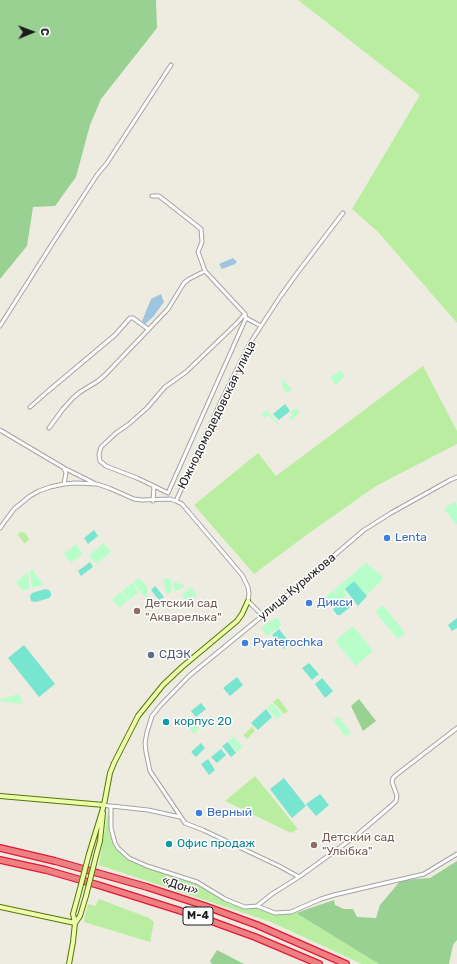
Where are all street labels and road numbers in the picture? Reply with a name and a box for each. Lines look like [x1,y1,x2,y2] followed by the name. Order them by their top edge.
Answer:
[175,339,259,491] street label: Южнодомодедовская улица
[255,550,339,624] street label: улица Курыжова
[160,873,200,899] street label: «Дон»
[183,907,213,925] road number: М-4

